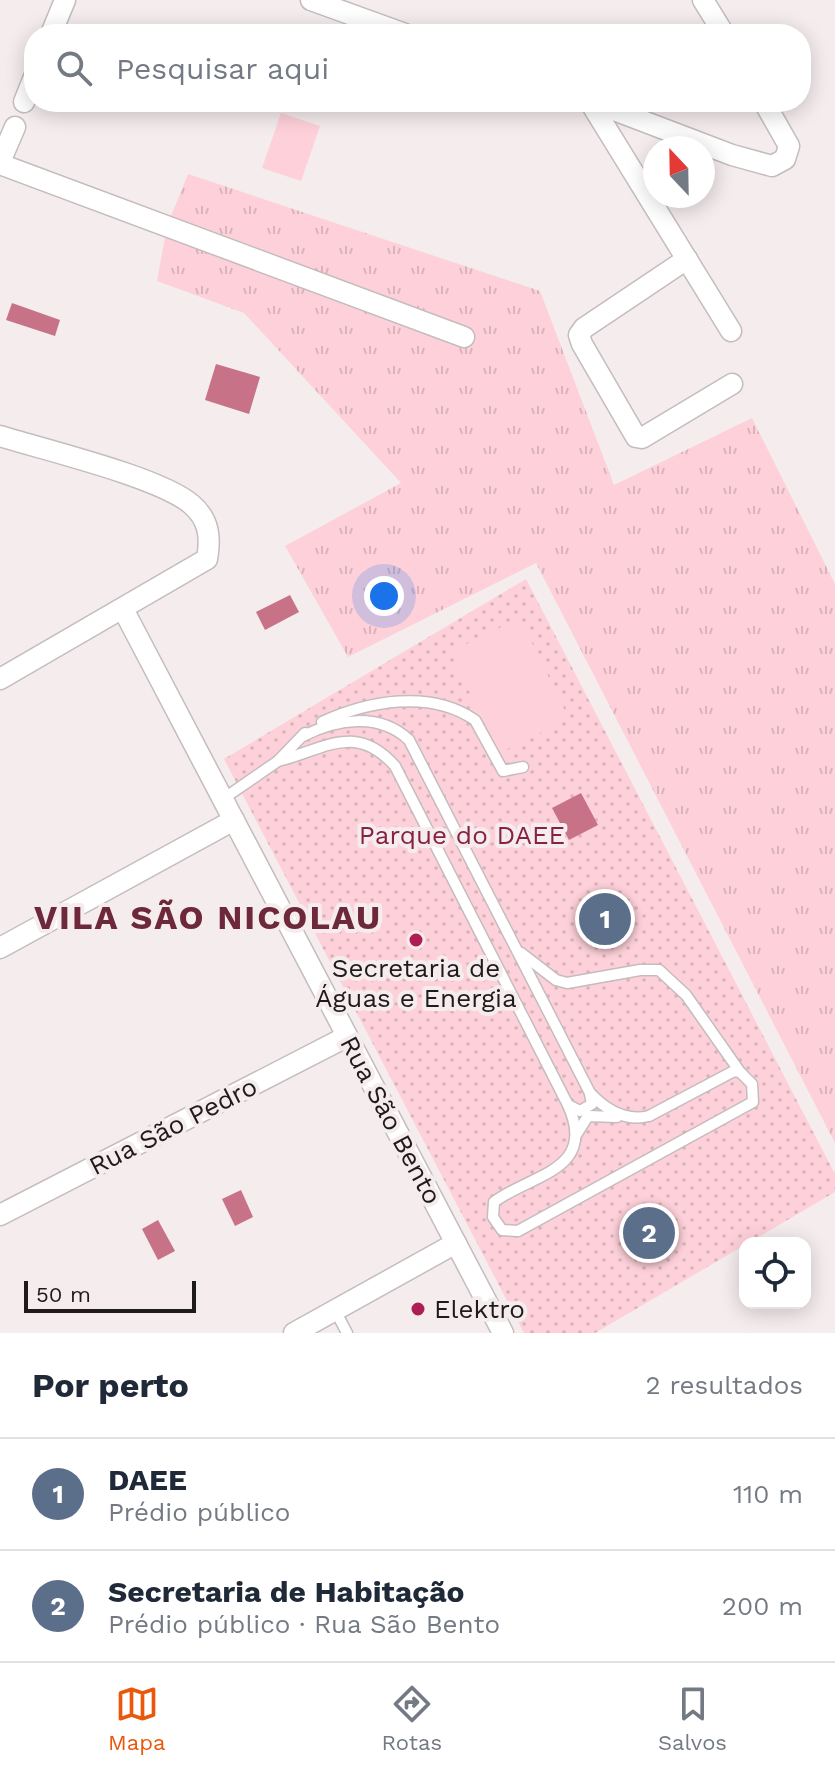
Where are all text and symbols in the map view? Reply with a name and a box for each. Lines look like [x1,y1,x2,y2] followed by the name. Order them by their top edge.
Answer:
[24,24,811,112] search box
[52,46,96,90] icon: search
[116,51,329,86] text: Pesquisar aqui
[643,136,715,208] north arrow
[364,576,404,616] your location
[359,820,565,850] park label: Parque do DAEE
[579,889,631,949] pin: 1
[34,897,382,937] district label: VILA SÃO NICOLAU
[407,931,425,949] marker: Secretaria de Águas e Energia
[315,953,517,1013] place label: Secretaria de Águas e Energia
[334,1031,448,1209] street label: Rua São Bento
[84,1071,262,1181] street label: Rua São Pedro
[623,1203,675,1263] pin: 2
[739,1237,811,1309] map controls
[739,1237,811,1309] button: locate
[24,1277,196,1313] scale bar
[36,1282,91,1307] text: 50 m
[434,1294,525,1324] place label: Elektro
[409,1300,427,1318] marker: Elektro
[32,1365,189,1405] text: Por perto
[645,1370,803,1400] text: 2 resultados
[108,1462,187,1497] text: DAEE
[52,1479,64,1509] text: 1
[733,1479,803,1509] text: 110 m
[108,1497,290,1527] text: Prédio público
[108,1574,464,1609] text: Secretaria de Habitação
[50,1591,66,1621] text: 2
[722,1591,803,1621] text: 200 m
[108,1609,500,1639] text: Prédio público · Rua São Bento
[108,1682,165,1755] tab: Mapa
[381,1682,442,1755] tab: Rotas
[658,1682,727,1755] tab: Salvos

